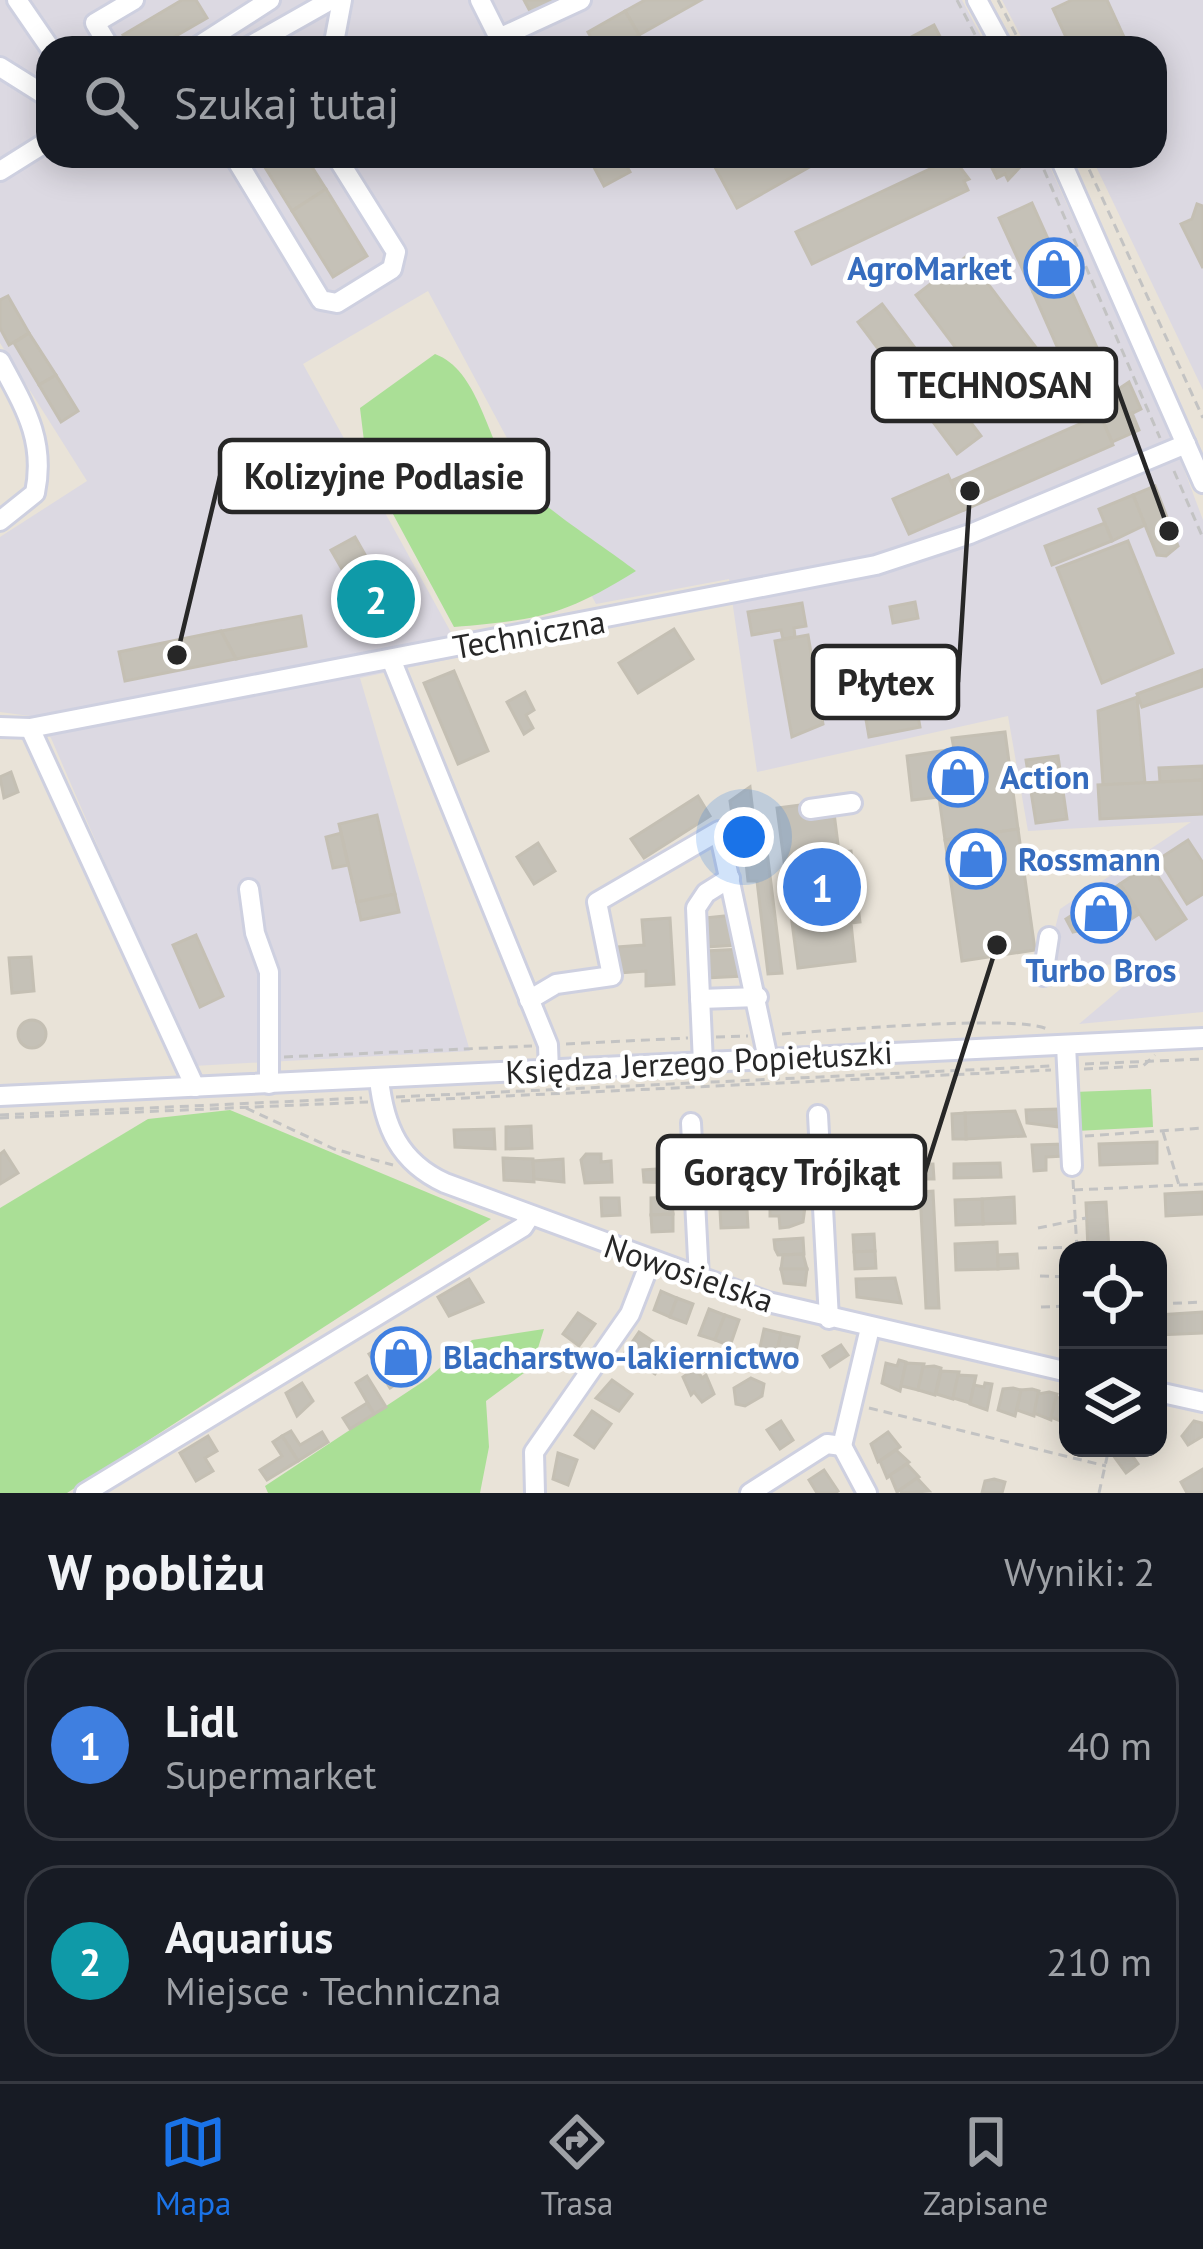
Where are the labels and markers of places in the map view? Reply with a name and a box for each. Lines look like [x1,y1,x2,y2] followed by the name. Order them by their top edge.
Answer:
[1023,237,1085,299] shop icon: AgroMarket
[847,246,1012,289] place label: AgroMarket
[873,349,1116,421] callout: TECHNOSAN
[220,440,548,512] callout: Kolizyjne Podlasie
[337,554,415,644] pin: 2
[813,646,958,718] callout: Płytex
[927,746,989,808] shop icon: Action
[1000,755,1090,798] place label: Action
[945,828,1007,890] shop icon: Rossmann
[1018,837,1161,880] place label: Rossmann
[783,842,861,932] pin: 1
[1070,882,1132,944] shop icon: Turbo Bros
[1025,948,1177,991] place label: Turbo Bros
[658,1136,925,1208] callout: Gorący Trójkąt
[370,1326,432,1388] shop icon: Blacharstwo-lakiernictwo
[443,1335,800,1378] place label: Blacharstwo-lakiernictwo

